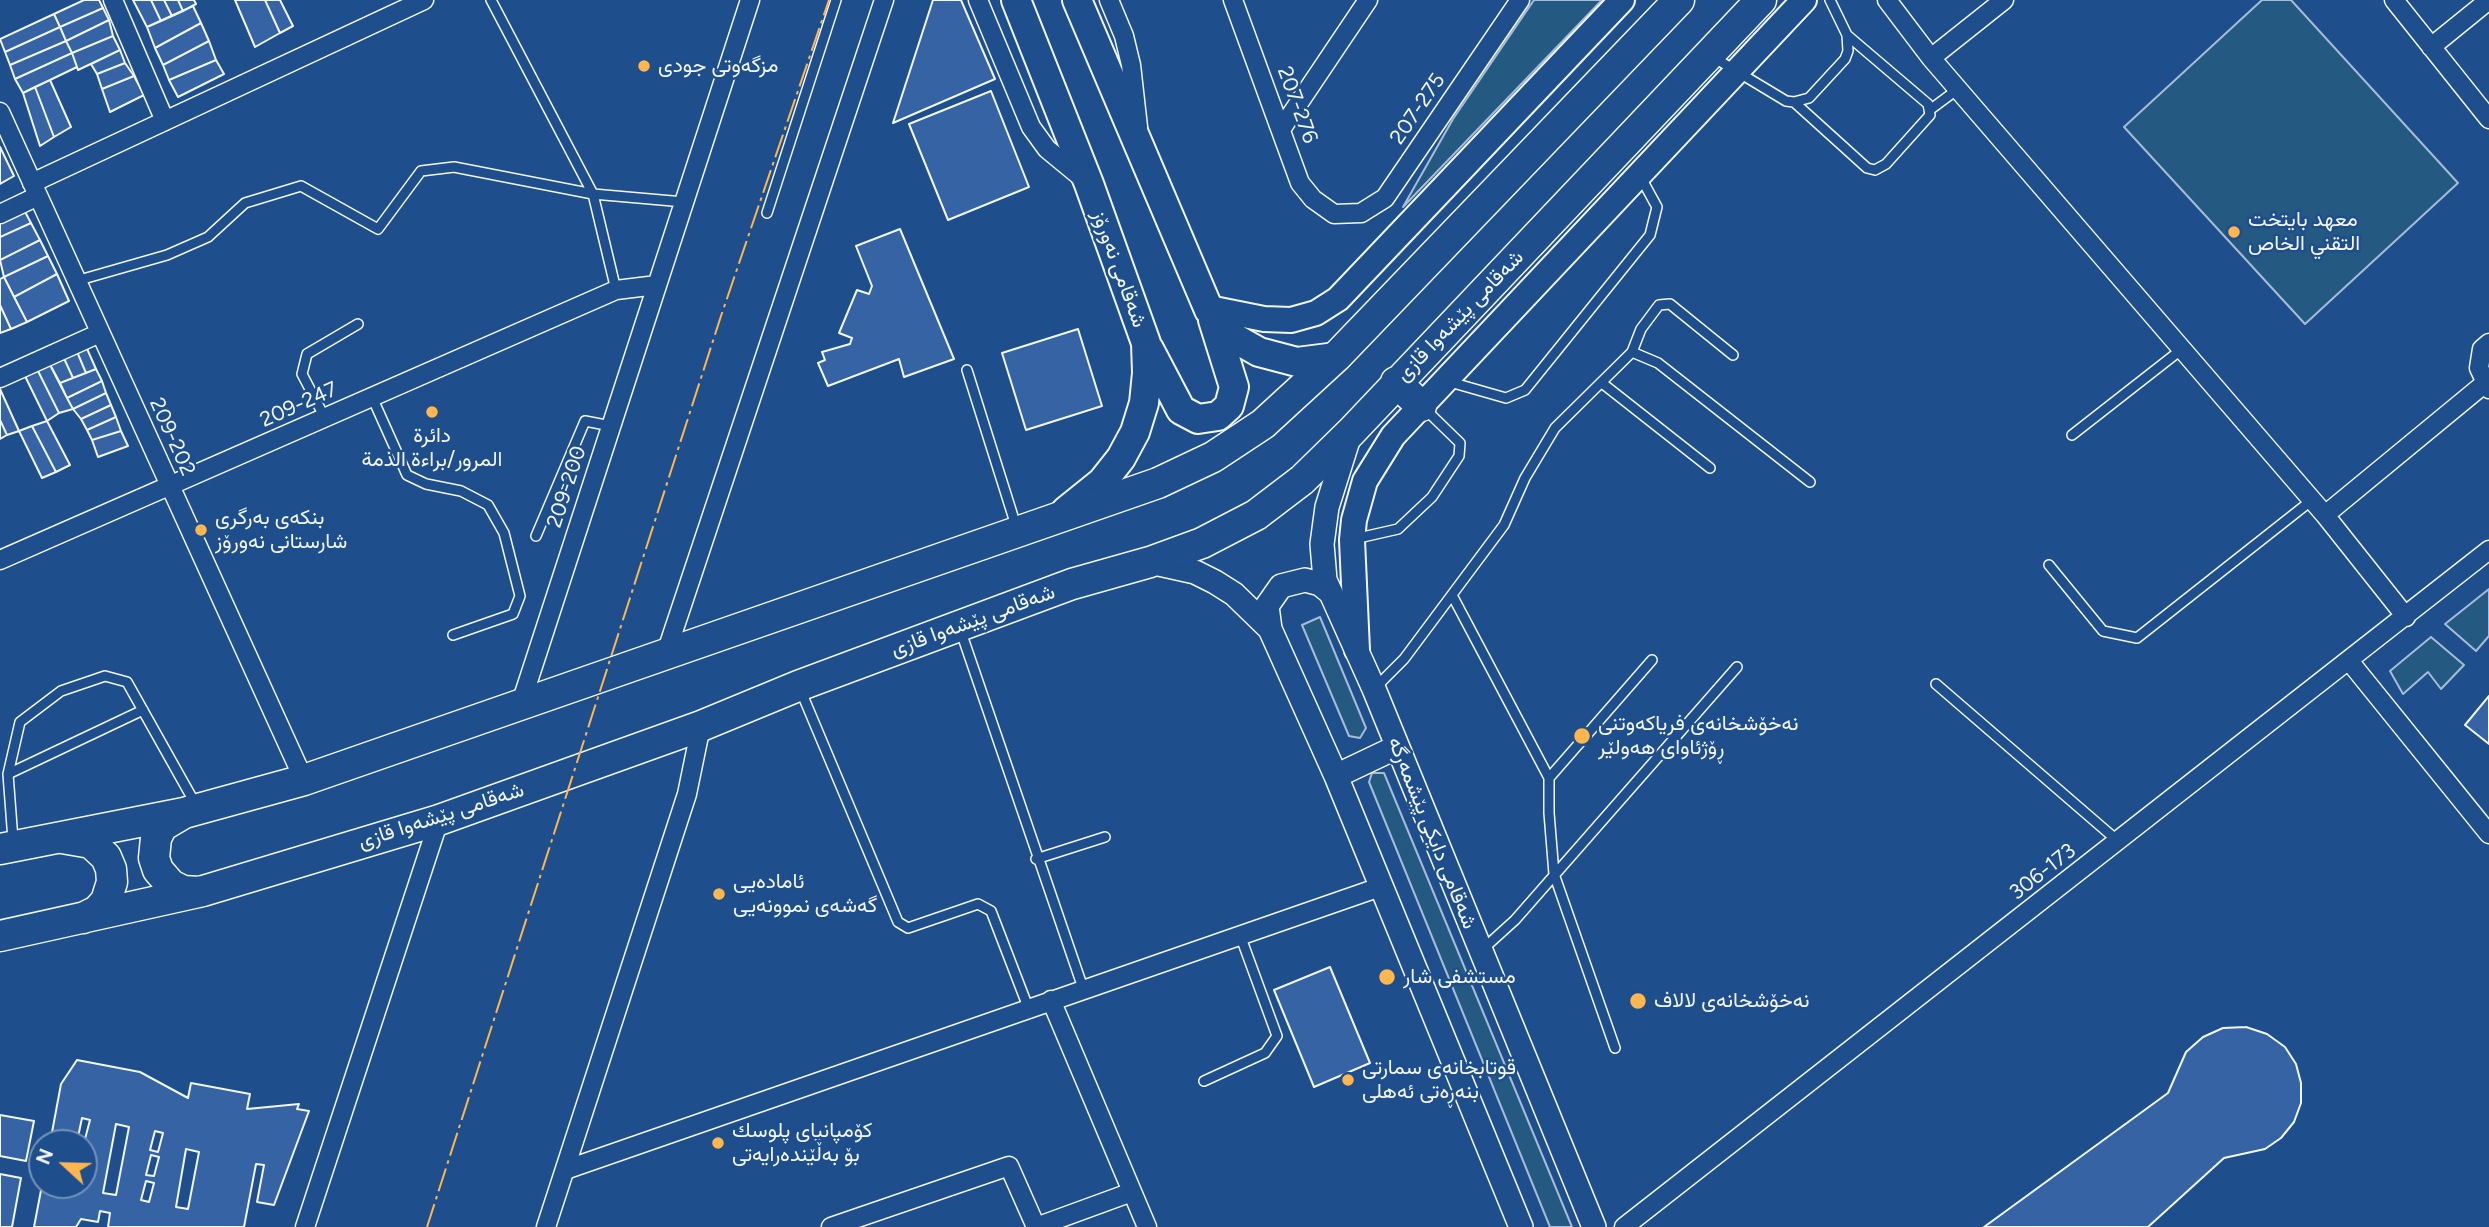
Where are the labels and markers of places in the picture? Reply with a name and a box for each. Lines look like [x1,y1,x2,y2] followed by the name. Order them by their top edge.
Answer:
[658,53,778,79] place label: مزگەوتی جودی
[636,58,652,74] marker: مزگەوتی جودی
[2248,207,2360,257] place label: معهد بايتخت التقني الخاص
[2226,224,2242,240] marker: معهد بايتخت التقني الخاص
[424,404,440,420] marker: دائرة المرور/براءة الذمة
[362,423,502,473] place label: دائرة المرور/براءة الذمة
[215,505,347,555] place label: بنکەی بەرگری شارستانی نەورۆز
[193,522,209,538] marker: بنکەی بەرگری شارستانی نەورۆز
[1598,711,1798,761] place label: نەخۆشخانەی فریاکەوتنی ڕۆژئاوای هەولێر
[1572,726,1592,746] marker: نەخۆشخانەی فریاکەوتنی ڕۆژئاوای هەولێر
[733,869,877,919] place label: ئامادەیی گەشەی نموونەیی
[711,886,727,902] marker: ئامادەیی گەشەی نموونەیی
[1403,964,1516,990] place label: مستشفى شار
[1377,967,1397,987] marker: مستشفى شار
[1654,988,1810,1014] place label: نەخۆشخانەی لالاف
[1628,991,1648,1011] marker: نەخۆشخانەی لالاف
[1362,1055,1516,1105] place label: قوتابخانەی سمارتی بنەڕەتی ئەهلی
[1340,1072,1356,1088] marker: قوتابخانەی سمارتی بنەڕەتی ئەهلی
[732,1118,872,1168] place label: کۆمپانیای پلوسك بۆ بەڵێندەرایەتی
[710,1135,726,1151] marker: کۆمپانیای پلوسك بۆ بەڵێندەرایەتی

